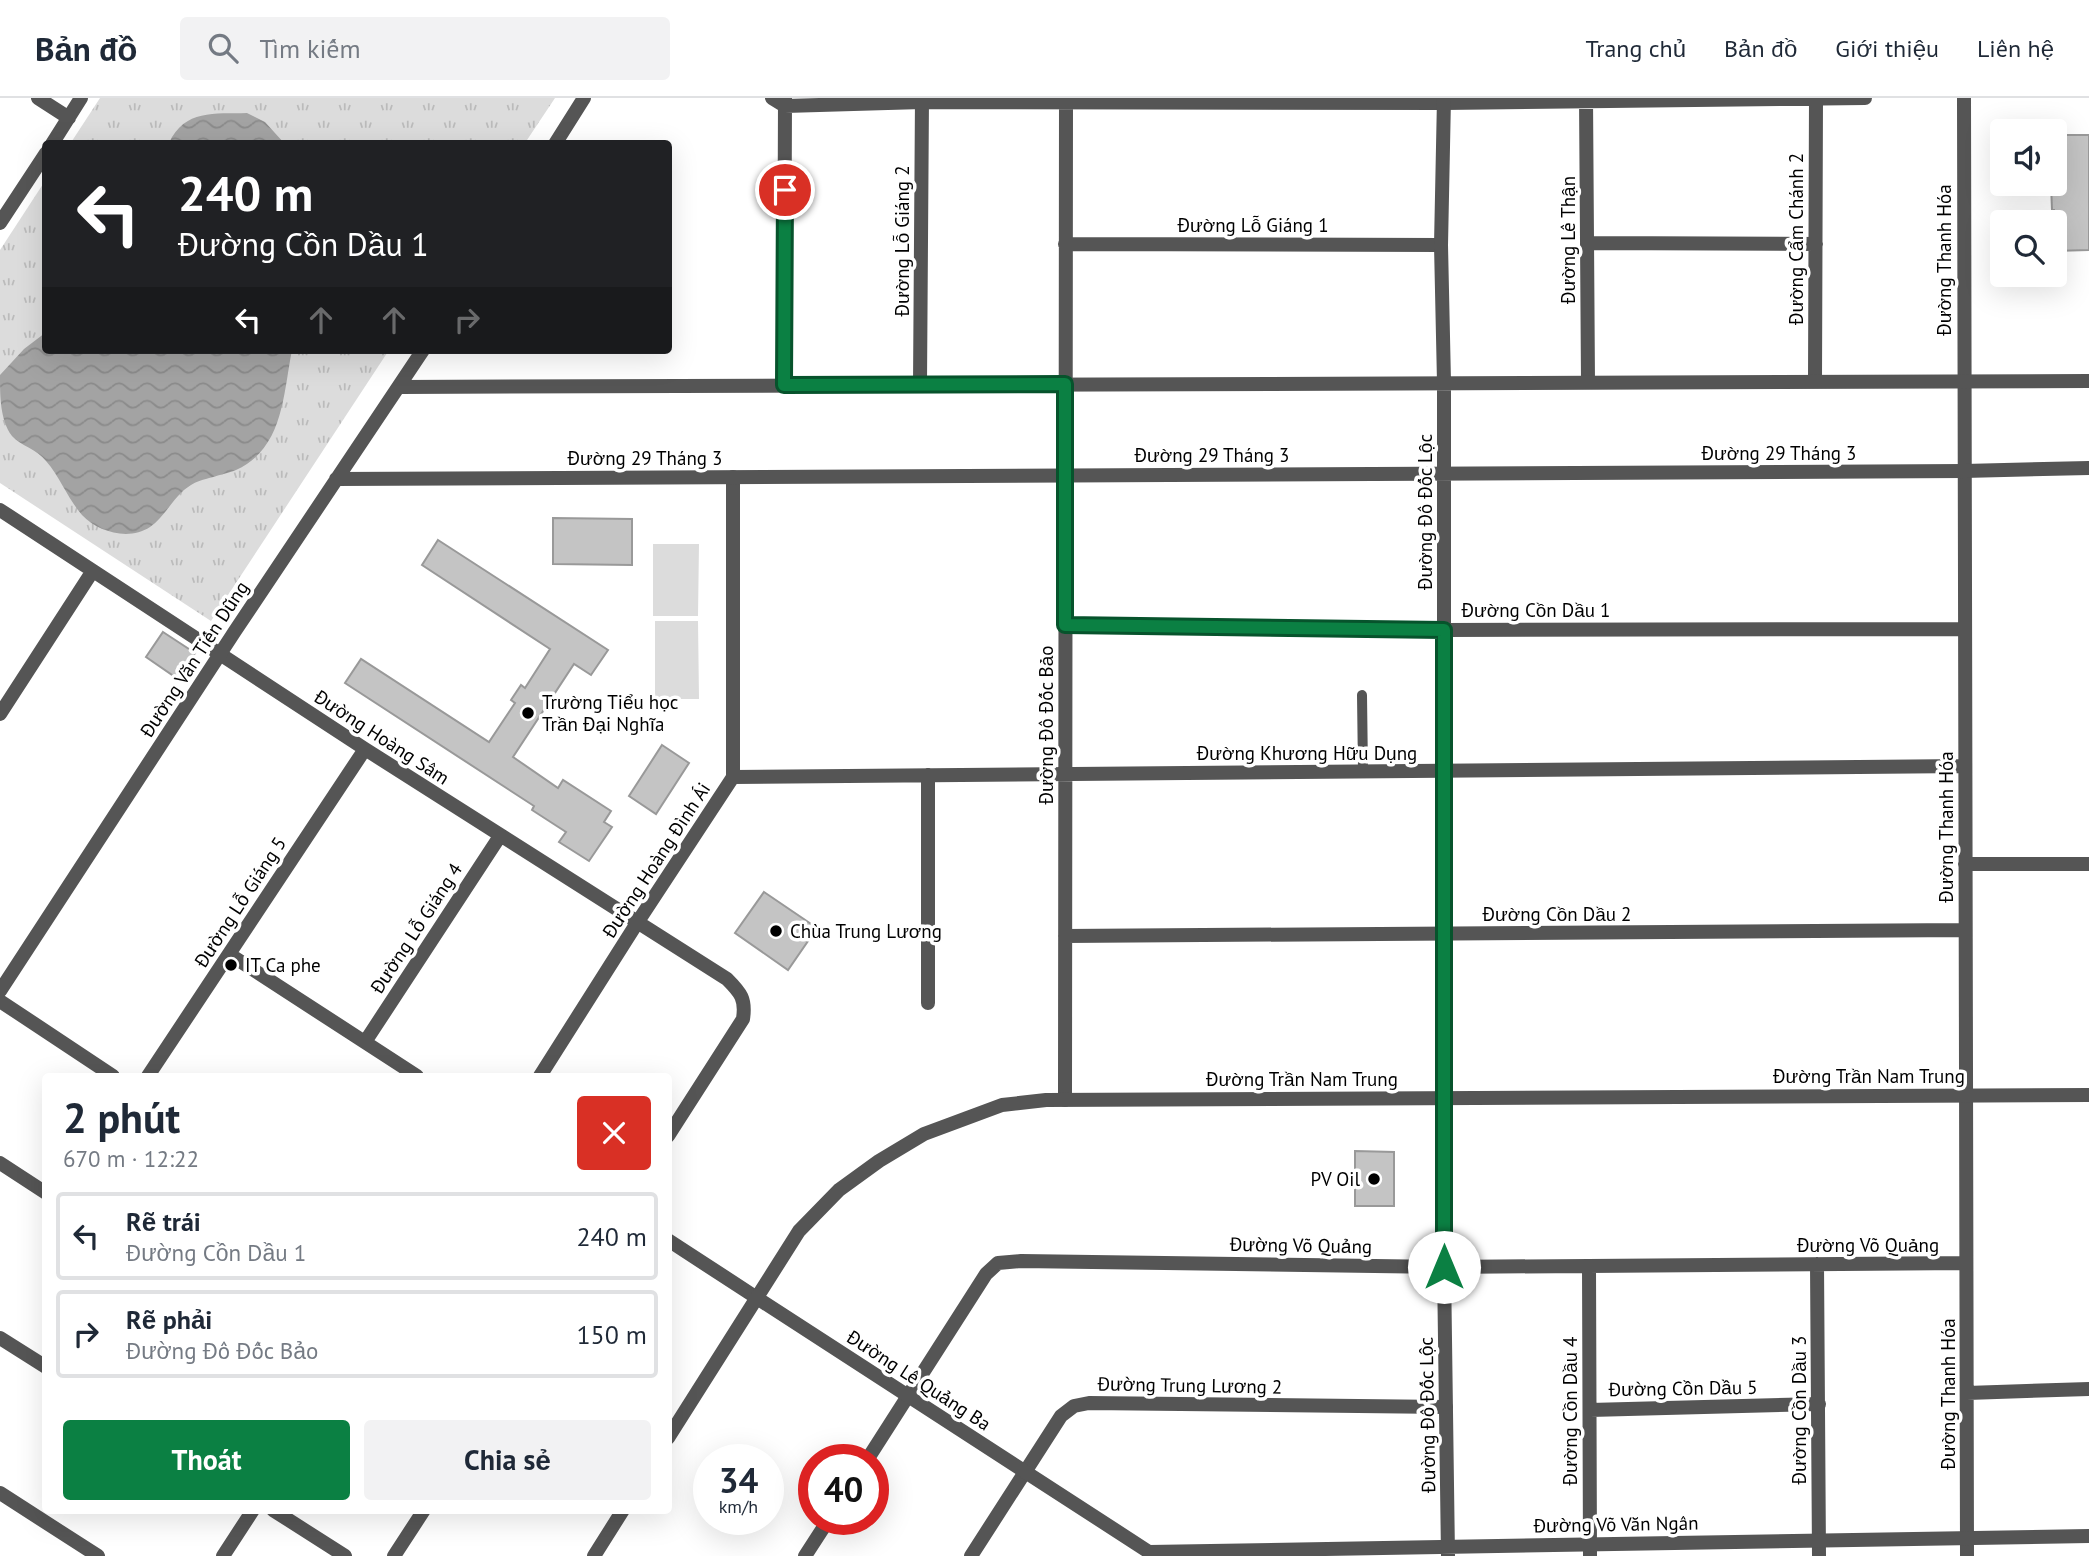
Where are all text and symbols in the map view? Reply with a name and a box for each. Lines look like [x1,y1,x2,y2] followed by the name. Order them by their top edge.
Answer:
[180,17,670,80] search box
[35,27,138,70] text: Bản đồ
[204,29,242,67] icon: search
[260,32,361,65] text: Tìm kiếm
[1585,33,1686,64] text: Trang chủ
[1724,33,1797,64] text: Bản đồ
[1835,33,1939,64] text: Giới thiệu
[1977,33,2054,64] text: Liên hệ
[1990,119,2067,287] map controls
[1990,119,2067,196] button: sound
[1784,153,1808,326] street label: Đường Cẩm Chánh 2
[755,160,815,220] pin
[178,161,313,225] text: 240 m
[890,166,914,317] street label: Đường Lỗ Giáng 2
[63,168,154,259] icon: left
[766,171,804,209] icon: arrive
[1556,176,1580,305] street label: Đường Lê Thận
[1932,184,1956,337] street label: Đường Thanh Hóa
[1990,210,2067,287] button: search
[1177,213,1328,237] street label: Đường Lỗ Giáng 1
[178,223,429,265] text: Đường Cồn Dầu 1
[229,301,267,339] icon: left
[302,301,340,339] icon: ahead
[375,301,413,339] icon: ahead
[448,301,486,339] icon: right
[1413,434,1437,591] street label: Đường Đô Đốc Lộc
[1701,441,1856,465] street label: Đường 29 Tháng 3
[1134,443,1289,467] street label: Đường 29 Tháng 3
[567,446,722,470] street label: Đường 29 Tháng 3
[134,576,253,742] street label: Đường Văn Tiến Dũng
[1461,598,1610,622] street label: Đường Cồn Dầu 1
[1034,646,1058,805] street label: Đường Đô Đốc Bảo
[309,684,454,790] street label: Đường Hoàng Sâm
[542,690,678,736] place label: Trường Tiểu học Trần Đại Nghĩa
[520,705,536,721] marker: Trường Tiểu học Trần Đại Nghĩa
[1196,741,1417,765] street label: Đường Khương Hữu Dụng
[1934,751,1958,904] street label: Đường Thanh Hóa
[596,778,715,943] street label: Đường Hoàng Đình Ái
[188,832,291,973] street label: Đường Lỗ Giáng 5
[364,858,467,999] street label: Đường Lỗ Giáng 4
[1482,902,1631,926] street label: Đường Cồn Dầu 2
[790,919,942,943] place label: Chùa Trung Lương
[768,923,784,939] marker: Chùa Trung Lương
[245,953,321,977] place label: IT Ca phe
[223,957,239,973] marker: IT Ca phe
[1772,1064,1965,1088] street label: Đường Trần Nam Trung
[1205,1067,1398,1091] street label: Đường Trần Nam Trung
[63,1090,180,1145] text: 2 phút
[577,1096,651,1170] button: close
[63,1144,199,1173] text: 670 m · 12:22
[1310,1167,1360,1191] place label: PV Oil
[1366,1171,1382,1187] marker: PV Oil
[126,1205,201,1238] text: Rẽ trái
[67,1217,105,1255] icon: left
[576,1220,647,1253] text: 240 m
[1407,1230,1481,1304] position arrow
[1229,1232,1372,1258] street label: Đường Võ Quảng
[1796,1233,1939,1257] street label: Đường Võ Quảng
[126,1238,306,1267] text: Đường Cồn Dầu 1
[126,1303,212,1336] text: Rẽ phải
[67,1315,105,1353] icon: right
[576,1318,647,1351] text: 150 m
[1936,1318,1960,1471] street label: Đường Thanh Hóa
[842,1324,995,1435] street label: Đường Lê Quảng Ba
[126,1336,318,1365] text: Đường Đô Đốc Bảo
[1787,1336,1811,1485] street label: Đường Cồn Dầu 3
[1414,1337,1440,1494] street label: Đường Đô Đốc Lộc
[1558,1337,1582,1486] street label: Đường Cồn Dầu 4
[1096,1371,1283,1399] street label: Đường Trung Lương 2
[1607,1375,1758,1401] street label: Đường Cồn Dầu 5
[63,1420,350,1500] button: Thoát
[364,1420,651,1500] button: Chia sẻ
[798,1444,889,1535] speed limit sign: 40
[719,1457,758,1503] text: 34
[719,1495,758,1518] text: km/h
[1532,1511,1699,1537] street label: Đường Võ Văn Ngân

